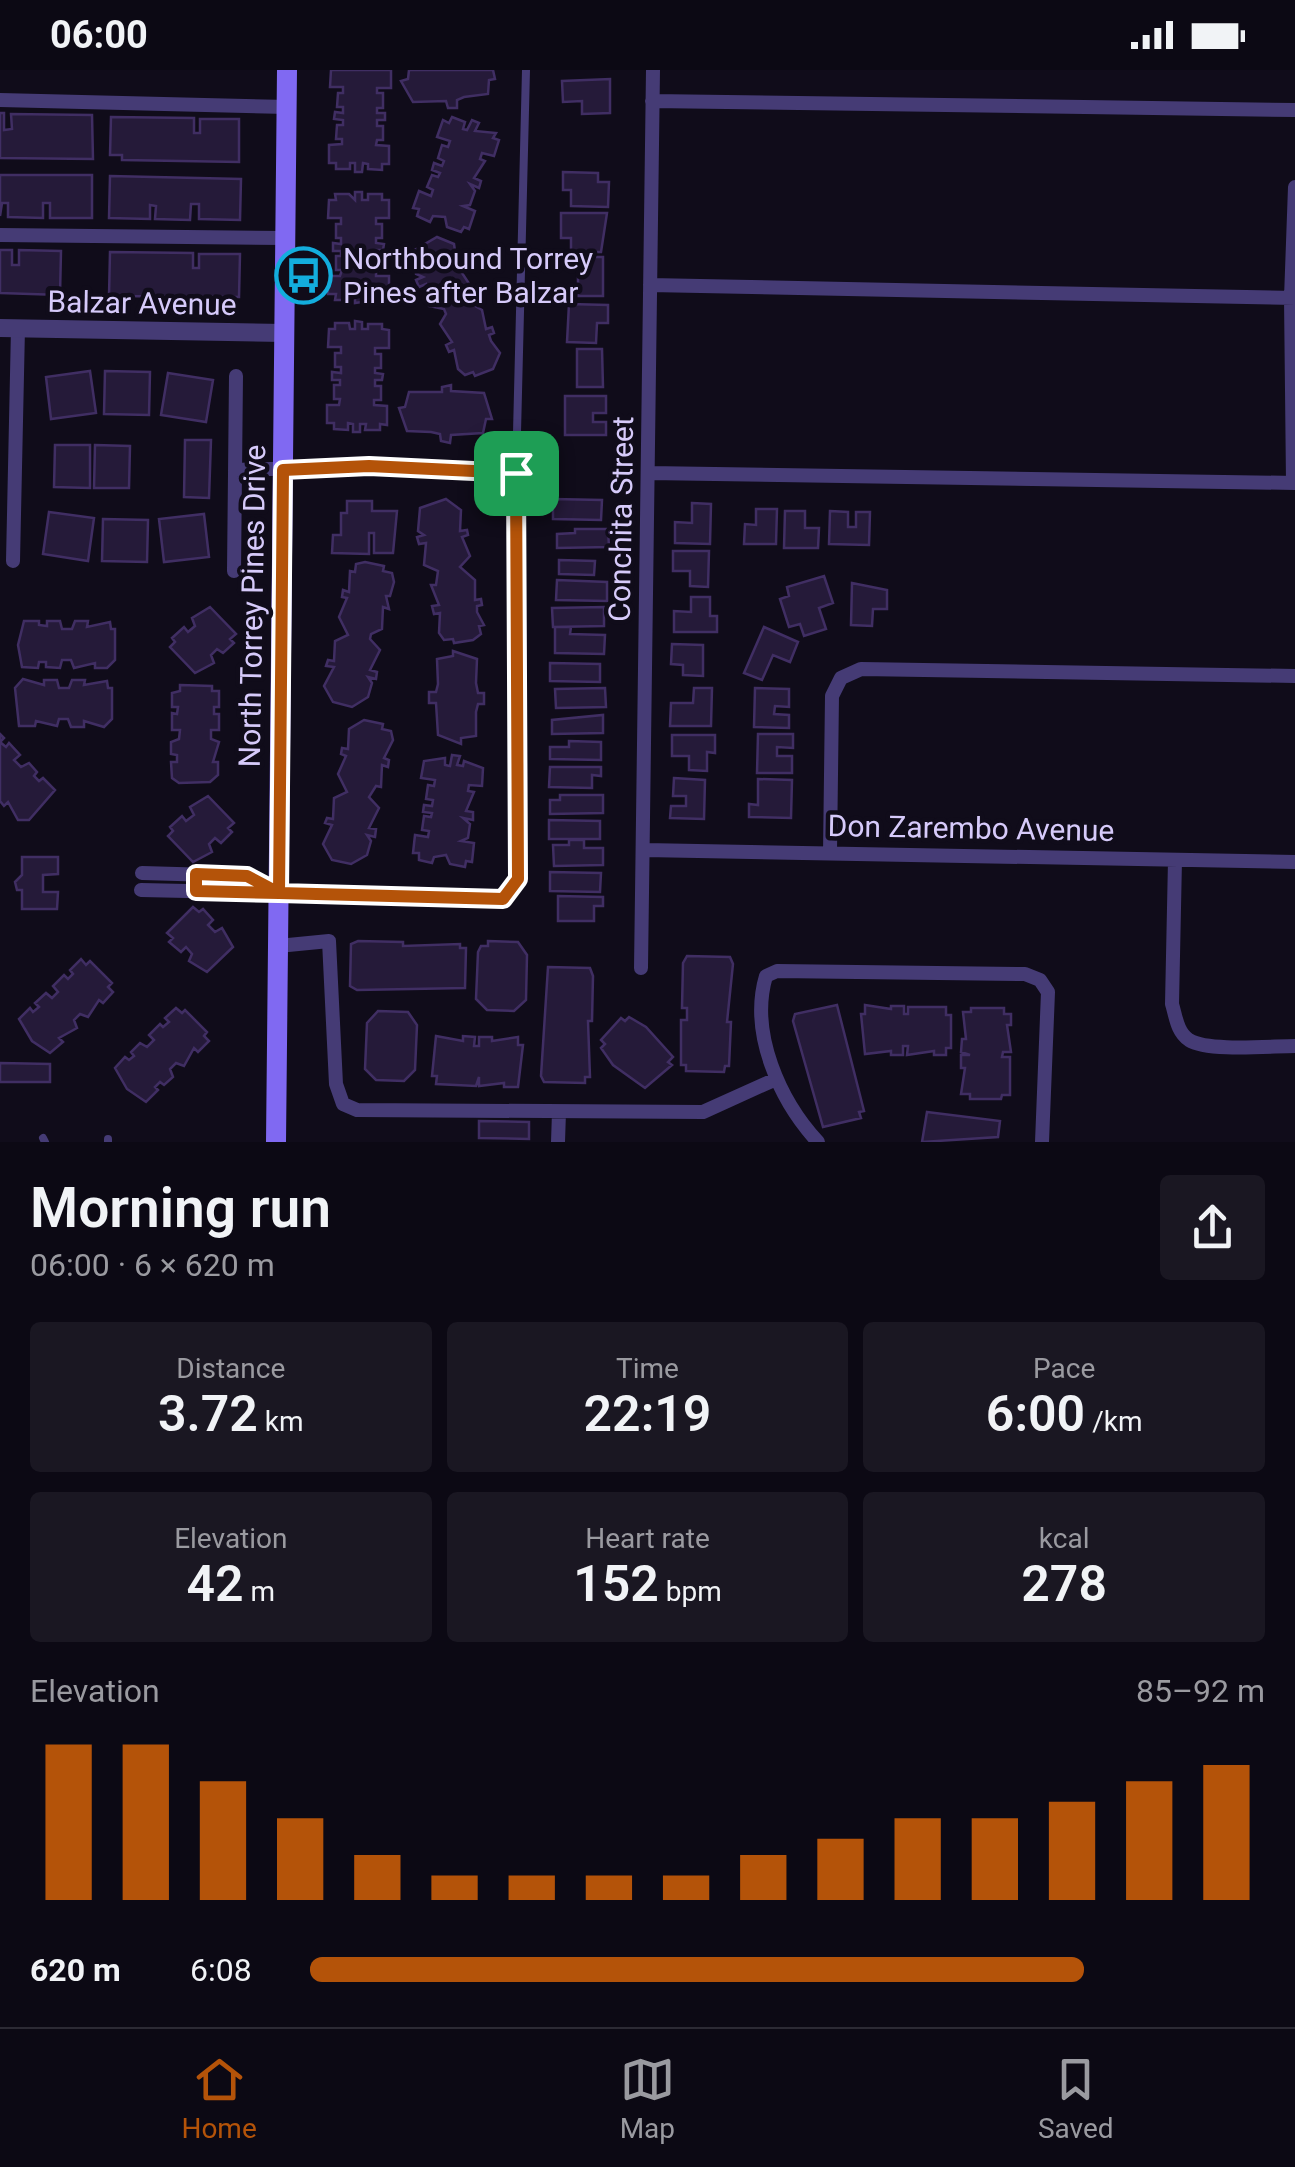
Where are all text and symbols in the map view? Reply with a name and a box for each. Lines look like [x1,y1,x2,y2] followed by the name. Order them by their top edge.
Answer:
[50,13,148,57] text: 06:00
[343,241,593,310] place label: Northbound Torrey Pines after Balzar
[274,245,334,305] bus stop icon: Northbound Torrey Pines after Balzar
[47,284,237,322] street label: Balzar Avenue
[602,416,640,622] street label: Conchita Street
[474,431,559,516] pin
[232,444,272,768] street label: North Torrey Pines Drive
[489,446,544,501] icon: arrive
[827,808,1115,848] street label: Don Zarembo Avenue
[1160,1175,1265,1280] button: share
[30,1176,331,1240] text: Morning run
[30,1246,275,1284] text: 06:00 · 6 × 620 m
[176,1352,285,1385] text: Distance
[616,1352,679,1385] text: Time
[1033,1352,1095,1385] text: Pace
[158,1385,258,1443] text: 3.72
[584,1385,711,1443] text: 22:19
[986,1385,1085,1443] text: 6:00
[258,1405,304,1438] text: km
[1085,1405,1142,1438] text: /km
[174,1522,288,1555] text: Elevation
[585,1522,710,1555] text: Heart rate
[1039,1522,1089,1555] text: kcal
[187,1555,244,1613] text: 42
[573,1555,659,1613] text: 152
[1021,1555,1107,1613] text: 278
[244,1575,275,1608] text: m
[659,1575,722,1608] text: bpm
[30,1672,160,1710] text: Elevation
[1136,1672,1265,1710] text: 85–92 m
[30,1951,121,1989] text: 620 m
[190,1951,252,1989] text: 6:08
[181,2052,257,2145] tab: Home
[620,2052,675,2145] tab: Map
[1038,2052,1114,2145] tab: Saved

